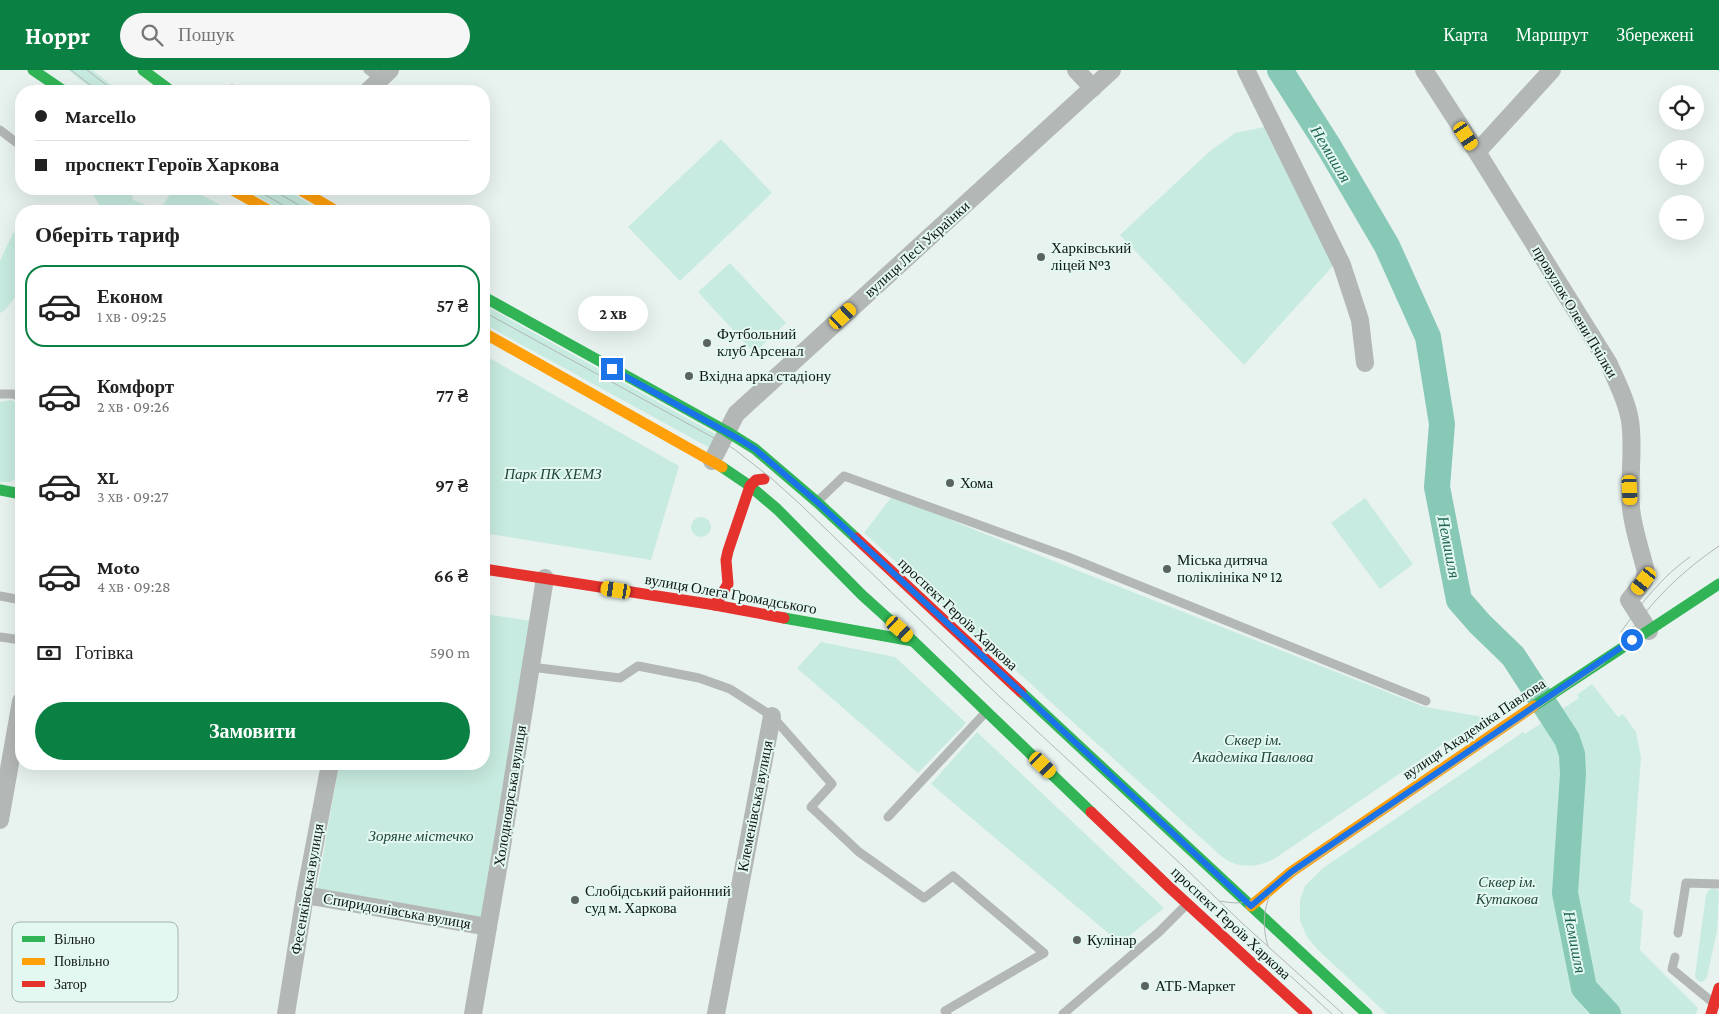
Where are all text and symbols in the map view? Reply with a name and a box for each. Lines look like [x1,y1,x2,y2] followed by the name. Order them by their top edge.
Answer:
[120,13,470,58] search box
[138,21,166,49] icon: search
[25,22,90,49] text: Hoppr
[178,24,235,45] text: Пошук
[1443,25,1488,45] text: Карта
[1516,25,1588,45] text: Маршрут
[1616,25,1694,45] text: Збережені
[1659,85,1704,240] map controls
[1659,85,1704,130] button: locate
[65,106,136,127] text: Marcello
[1451,119,1480,153] car
[1307,122,1355,185] water label: Немишля
[1659,140,1704,185] button: +
[65,154,279,175] text: проспект Героїв Харкова
[1659,195,1704,240] button: −
[861,198,973,300] street label: вулиця Лесі Українки
[35,222,180,247] text: Оберіть тариф
[1051,240,1131,273] place label: Харківський ліцей №3
[1529,243,1621,381] street label: провулок Олени Пчілки
[1035,251,1047,263] marker: Харківський ліцей №3
[37,284,82,329] icon: car
[97,286,163,307] text: Економ
[436,295,468,316] text: 57 ₴
[577,296,647,332] callout: 2 хв
[826,300,859,332] car
[599,305,627,322] text: 2 хв
[97,308,167,325] text: 1 хв · 09:25
[717,326,804,359] place label: Футбольний клуб Арсенал
[701,337,713,349] marker: Футбольний клуб Арсенал
[601,358,623,380] route end
[699,368,832,384] place label: Вхідна арка стадіону
[683,370,695,382] marker: Вхідна арка стадіону
[37,374,82,419] icon: car
[97,376,174,397] text: Комфорт
[436,385,468,406] text: 77 ₴
[97,398,170,415] text: 2 хв · 09:26
[37,464,82,509] icon: car
[503,466,602,482] park label: Парк ПК ХЕМЗ
[97,467,119,488] text: XL
[435,475,468,496] text: 97 ₴
[960,475,993,491] place label: Хома
[1621,475,1638,505] car
[944,477,956,489] marker: Хома
[97,488,169,505] text: 3 хв · 09:27
[1434,513,1463,580] water label: Немишля
[1177,552,1282,585] place label: Міська дитяча поліклініка № 12
[37,554,82,599] icon: car
[895,555,1021,674] street label: проспект Героїв Харкова
[97,557,140,578] text: Moto
[1161,563,1173,575] marker: Міська дитяча поліклініка № 12
[434,565,468,586] text: 66 ₴
[1628,565,1659,597] car
[644,571,818,617] street label: вулиця Олега Громадського
[97,578,171,595] text: 4 хв · 09:28
[600,580,631,600] car
[883,613,916,645] car
[1621,629,1643,651] route start
[35,639,63,667] icon: cash
[75,642,134,663] text: Готівка
[430,644,470,661] text: 590 m
[1400,675,1549,783] street label: вулиця Академіка Павлова
[35,702,470,760] button: Замовити
[491,724,529,868] street label: Холодноярська вулиця
[1191,732,1314,765] park label: Сквер ім. Академіка Павлова
[734,739,776,873] street label: Клеменівська вулиця
[1027,749,1059,781] car
[288,822,326,956] street label: Фесенківська вулиця
[369,828,474,844] park label: Зоряне містечко
[1168,864,1294,983] street label: проспект Героїв Харкова
[1475,874,1538,907] park label: Сквер ім. Кутакова
[585,883,731,916] place label: Слобідський районний суд м. Харкова
[322,890,472,932] street label: Спиридонівська вулиця
[569,894,581,906] marker: Слобідський районний суд м. Харкова
[1560,908,1589,975] water label: Немишля
[12,922,178,1002] legend
[54,931,95,947] text: Вільно
[1087,932,1137,948] place label: Кулінар
[1071,934,1083,946] marker: Кулінар
[54,953,109,969] text: Повільно
[54,976,87,992] text: Затор
[1155,978,1236,994] place label: АТБ-Маркет
[1139,980,1151,992] marker: АТБ-Маркет

